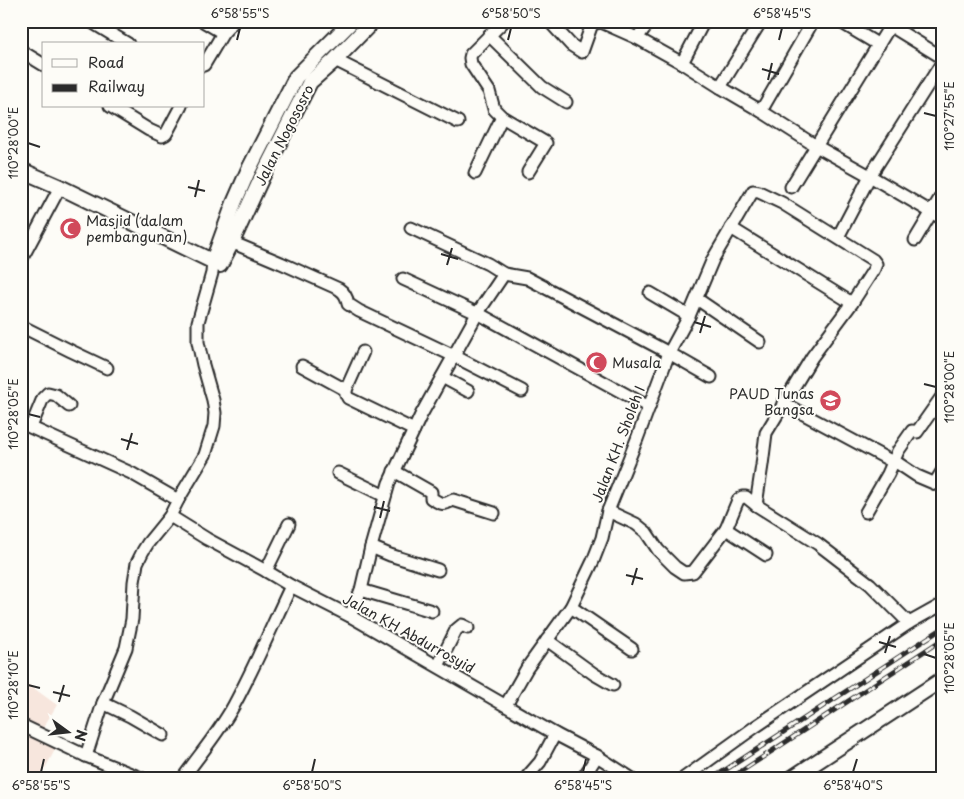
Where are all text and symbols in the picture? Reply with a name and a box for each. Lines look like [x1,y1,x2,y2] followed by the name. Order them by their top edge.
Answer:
[211,4,269,22] text: 6°58'55"S
[481,4,541,22] text: 6°58'50"S
[753,4,811,22] text: 6°58'45"S
[42,42,205,108] legend
[88,50,124,73] text: Road
[88,74,145,97] text: Railway
[249,81,319,189] street label: Jalan Nogososro
[940,81,958,151] text: 110°27'55"E
[4,107,22,179] text: 110°28'00"E
[86,210,187,247] place label: Masjid (dalam pembangunan)
[58,216,82,240] mosque icon: Masjid (dalam pembangunan)
[584,350,608,374] mosque icon: Musala
[940,351,958,423] text: 110°28'00"E
[612,352,661,373] place label: Musala
[4,378,22,450] text: 110°28'05"E
[586,382,650,506] street label: Jalan KH. Sholeh I
[729,383,814,420] place label: PAUD Tunas Bangsa
[818,389,842,413] school or university icon: PAUD Tunas Bangsa
[339,588,479,678] street label: Jalan KH Abdurrosyid
[940,622,958,694] text: 110°28'05"E
[4,650,22,720] text: 110°28'10"E
[42,706,92,756] north arrow
[69,727,93,744] text: N
[12,776,70,794] text: 6°58'55"S
[282,776,342,794] text: 6°58'50"S
[554,776,612,794] text: 6°58'45"S
[823,776,883,794] text: 6°58'40"S

